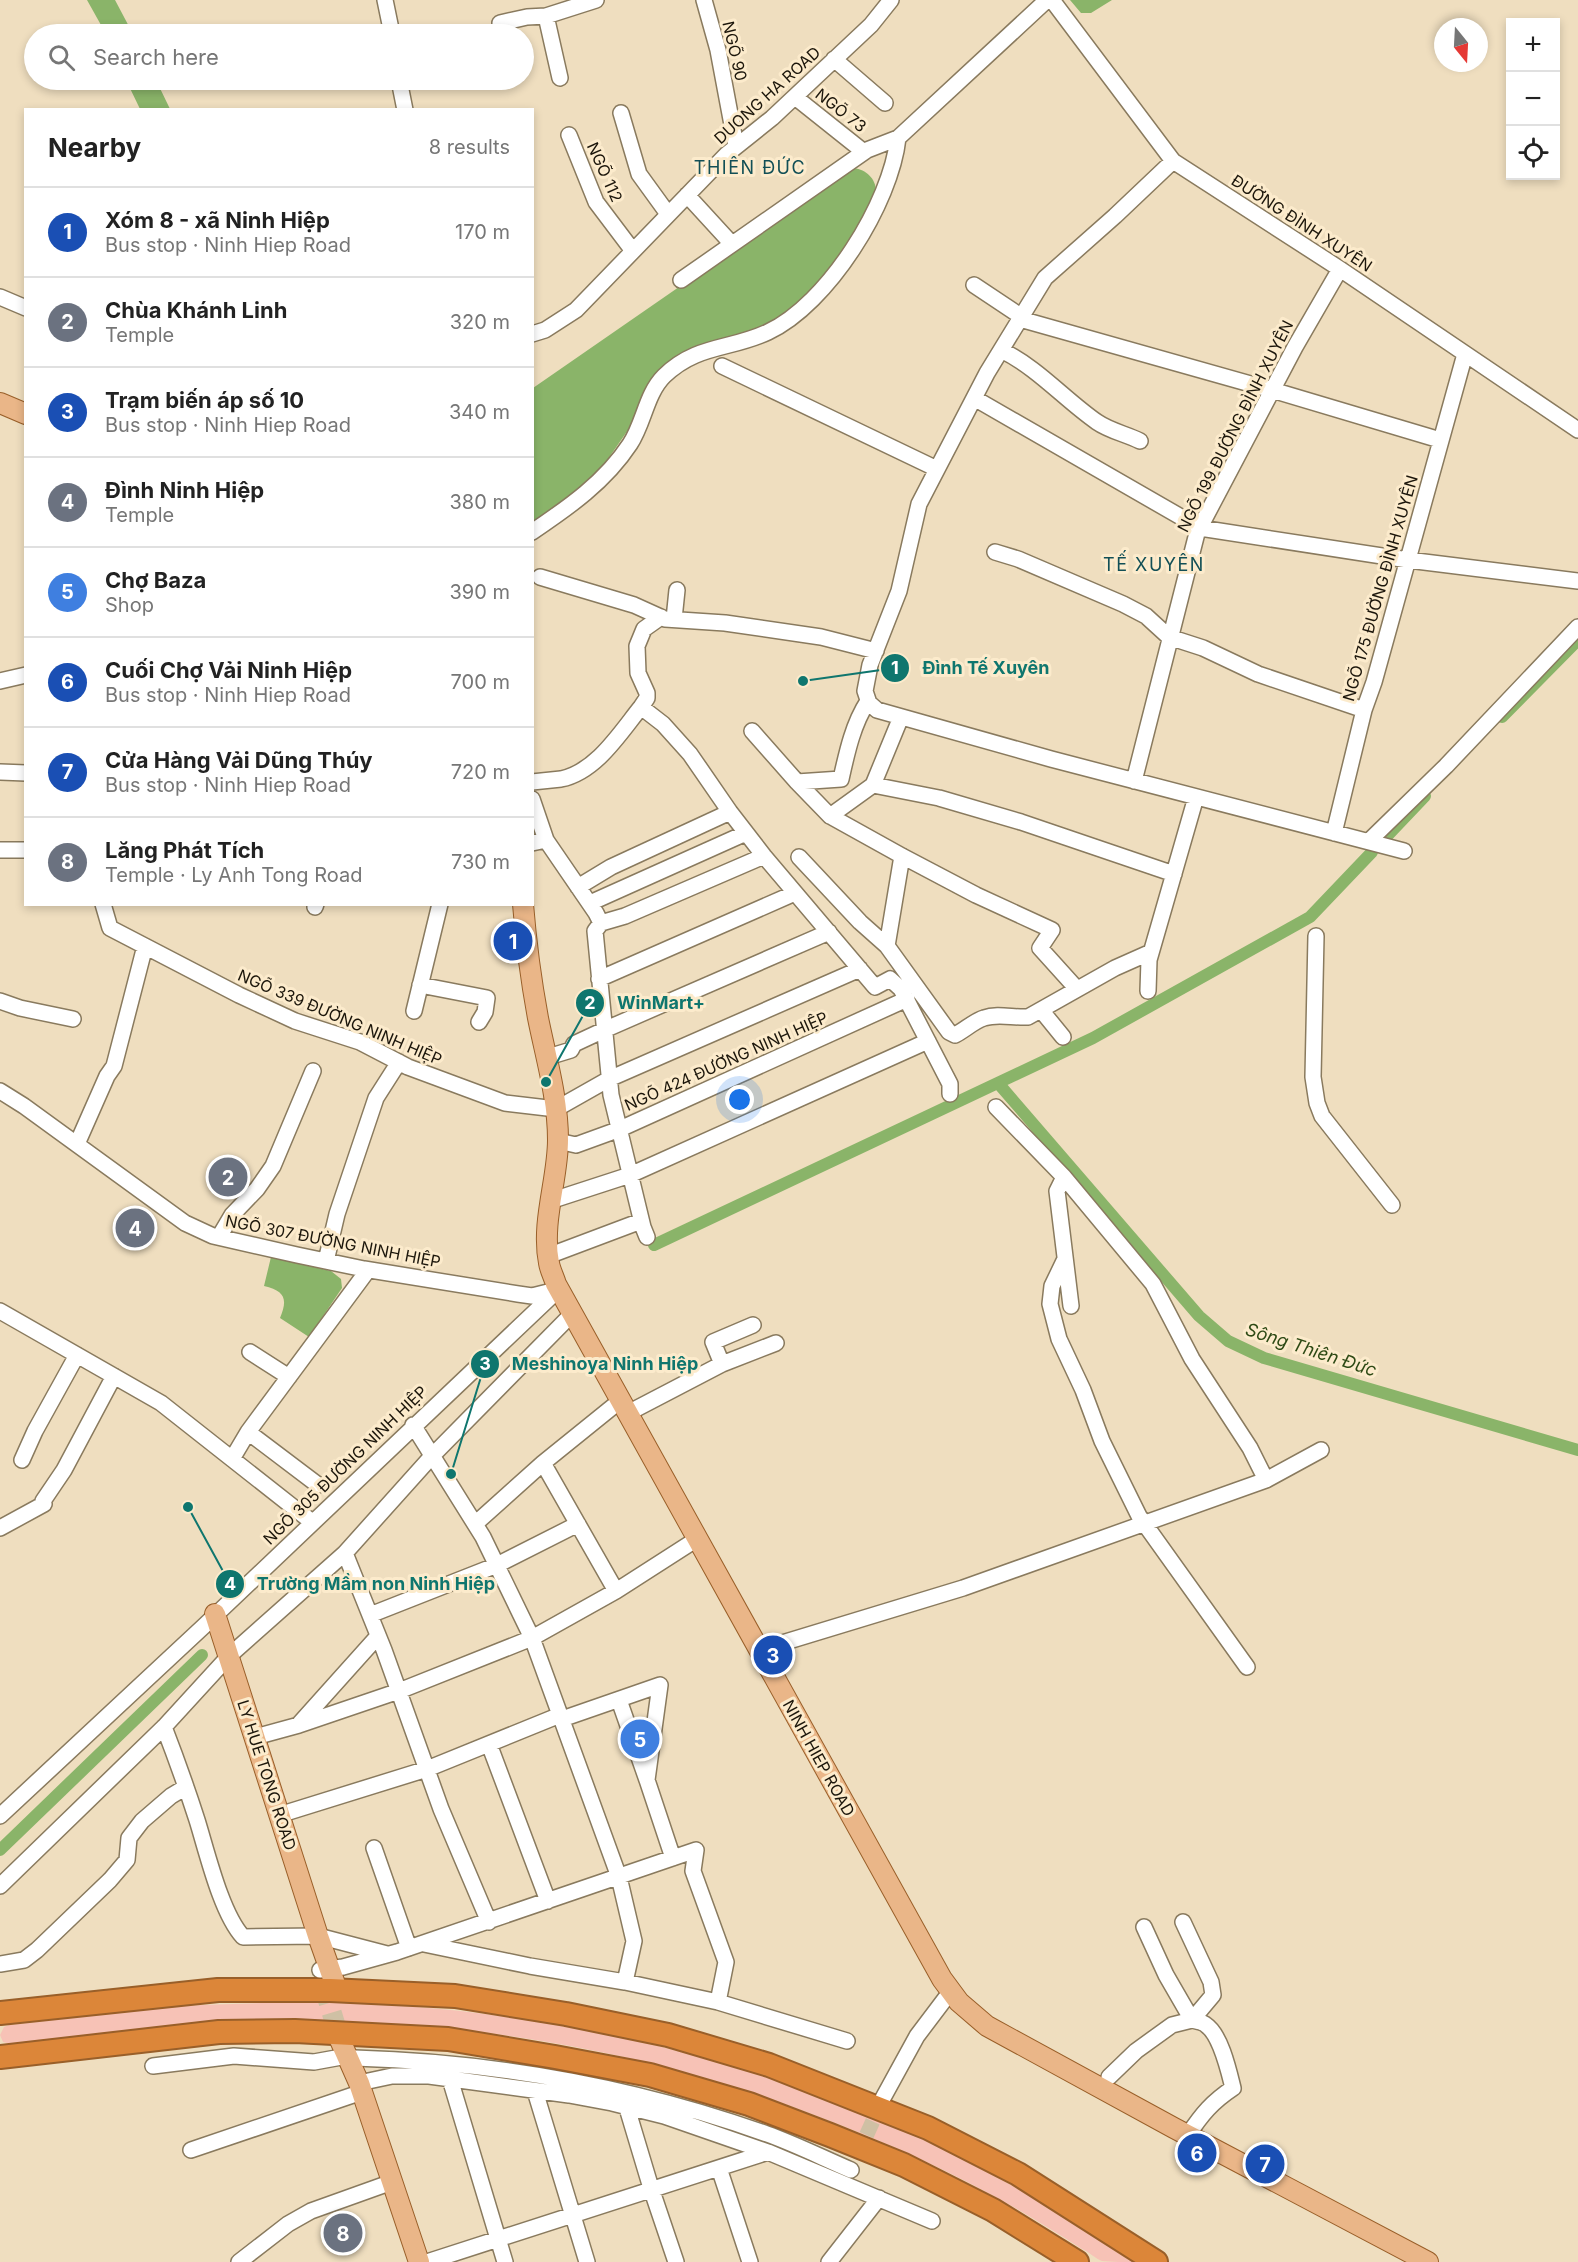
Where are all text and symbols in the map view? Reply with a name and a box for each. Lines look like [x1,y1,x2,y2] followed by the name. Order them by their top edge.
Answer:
[1434,18,1488,72] north arrow
[1506,18,1560,180] map controls
[1506,18,1560,72] button: +
[718,19,752,83] street label: NGÕ 90
[24,24,534,90] search box
[45,41,78,74] icon: search
[710,42,824,148] street label: DUONG HA ROAD
[93,44,219,70] text: Search here
[1506,72,1560,126] button: −
[811,84,871,136] street label: NGÕ 73
[1506,126,1560,180] button: locate
[48,132,141,163] text: Nearby
[429,135,510,159] text: 8 results
[583,139,627,205] street label: NGÕ 112
[694,156,806,178] district label: THIÊN ĐỨC
[1228,170,1376,276] street label: ĐƯỜNG ĐÌNH XUYÊN
[105,207,330,233] text: Xóm 8 - xã Ninh Hiệp
[63,220,72,244] text: 1
[455,220,510,244] text: 170 m
[105,233,351,257] text: Bus stop · Ninh Hiep Road
[105,297,287,323] text: Chùa Khánh Linh
[61,310,74,334] text: 2
[450,310,510,334] text: 320 m
[1173,317,1297,535] street label: NGÕ 199 ĐƯỜNG ĐÌNH XUYÊN
[105,323,174,347] text: Temple
[105,387,304,413] text: Trạm biến áp số 10
[61,400,74,424] text: 3
[449,400,510,424] text: 340 m
[105,413,351,437] text: Bus stop · Ninh Hiep Road
[1338,473,1422,703] street label: NGÕ 175 ĐƯỜNG ĐÌNH XUYÊN
[105,477,264,503] text: Đình Ninh Hiệp
[61,490,74,514] text: 4
[450,490,510,514] text: 380 m
[105,503,174,527] text: Temple
[1103,550,1205,575] district label: TẾ XUYÊN
[105,567,206,593] text: Chợ Baza
[61,580,74,604] text: 5
[449,580,510,604] text: 390 m
[105,593,154,617] text: Shop
[880,650,1061,686] callout: Đình Tế Xuyên
[105,657,352,683] text: Cuối Chợ Vải Ninh Hiệp
[891,657,899,678] text: 1
[922,657,1050,678] text: Đình Tế Xuyên
[61,670,74,694] text: 6
[451,670,510,694] text: 700 m
[105,683,351,707] text: Bus stop · Ninh Hiep Road
[105,747,373,773] text: Cửa Hàng Vải Dũng Thúy
[62,760,73,784] text: 7
[451,760,510,784] text: 720 m
[105,773,351,797] text: Bus stop · Ninh Hiep Road
[105,837,264,863] text: Lăng Phát Tích
[61,850,74,874] text: 8
[451,850,510,874] text: 730 m
[105,863,362,887] text: Temple · Ly Anh Tong Road
[494,918,532,964] pin: 1
[235,965,445,1069] street label: NGÕ 339 ĐƯỜNG NINH HIỆP
[575,985,717,1021] callout: WinMart+
[584,992,596,1013] text: 2
[617,992,705,1013] text: WinMart+
[621,1007,831,1115] street label: NGÕ 424 ĐƯỜNG NINH HIỆP
[725,1085,754,1114] your location
[208,1154,248,1200] pin: 2
[116,1206,154,1250] pin: 4
[224,1210,442,1272] street label: NGÕ 307 ĐƯỜNG NINH HIỆP
[1243,1318,1379,1381] water label: Sông Thiên Đức
[470,1346,711,1382] callout: Meshinoya Ninh Hiệp
[479,1353,491,1374] text: 3
[512,1353,698,1374] text: Meshinoya Ninh Hiệp
[259,1381,431,1549] street label: NGÕ 305 ĐƯỜNG NINH HIỆP
[215,1566,507,1602] callout: Trường Mầm non Ninh Hiệp
[224,1573,236,1594] text: 4
[257,1573,495,1594] text: Trường Mầm non Ninh Hiệp
[754,1632,792,1678] pin: 3
[779,1696,859,1820] street label: NINH HIEP ROAD
[233,1697,301,1853] street label: LY HUE TONG ROAD
[620,1716,660,1762] pin: 5
[1178,2130,1216,2176] pin: 6
[1246,2142,1284,2186] pin: 7
[324,2210,362,2256] pin: 8

